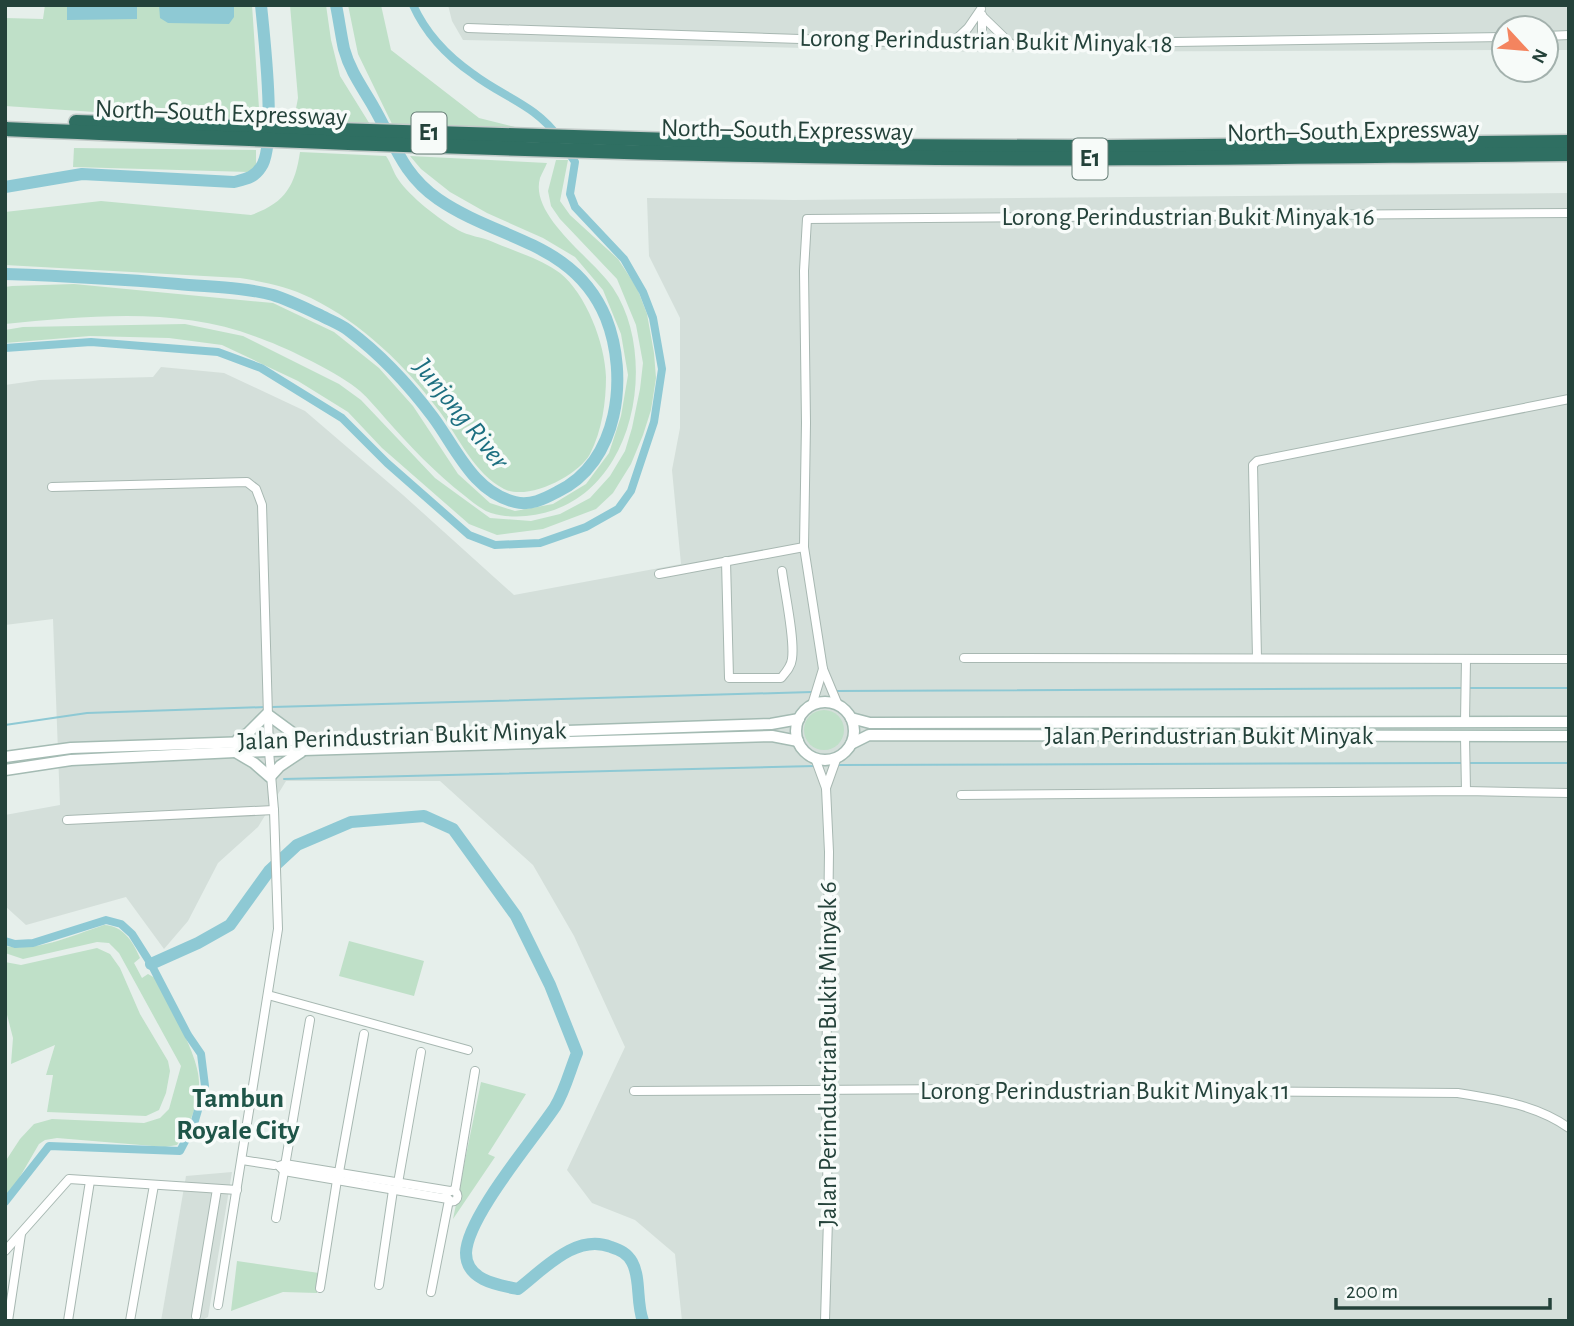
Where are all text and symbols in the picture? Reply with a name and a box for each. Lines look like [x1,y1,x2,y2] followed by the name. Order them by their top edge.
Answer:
[1490,14,1560,84] north arrow
[799,25,1173,57] street label: Lorong Perindustrian Bukit Minyak 18
[1527,46,1550,66] text: N
[94,96,348,130] street label: North–South Expressway
[412,113,446,154] road number: E1
[661,115,913,145] street label: North–South Expressway
[1227,116,1479,146] street label: North–South Expressway
[1072,139,1108,180] road number: E1
[1001,204,1375,230] street label: Lorong Perindustrian Bukit Minyak 16
[408,353,514,475] water label: Junjong River
[237,717,567,755] street label: Jalan Perindustrian Bukit Minyak
[1045,723,1374,749] street label: Jalan Perindustrian Bukit Minyak
[815,881,841,1227] street label: Jalan Perindustrian Bukit Minyak 6
[920,1078,1290,1104] street label: Lorong Perindustrian Bukit Minyak 11
[176,1085,300,1145] district label: Tambun Royale City
[1336,1266,1550,1310] scale bar
[1346,1281,1398,1302] text: 200 m

